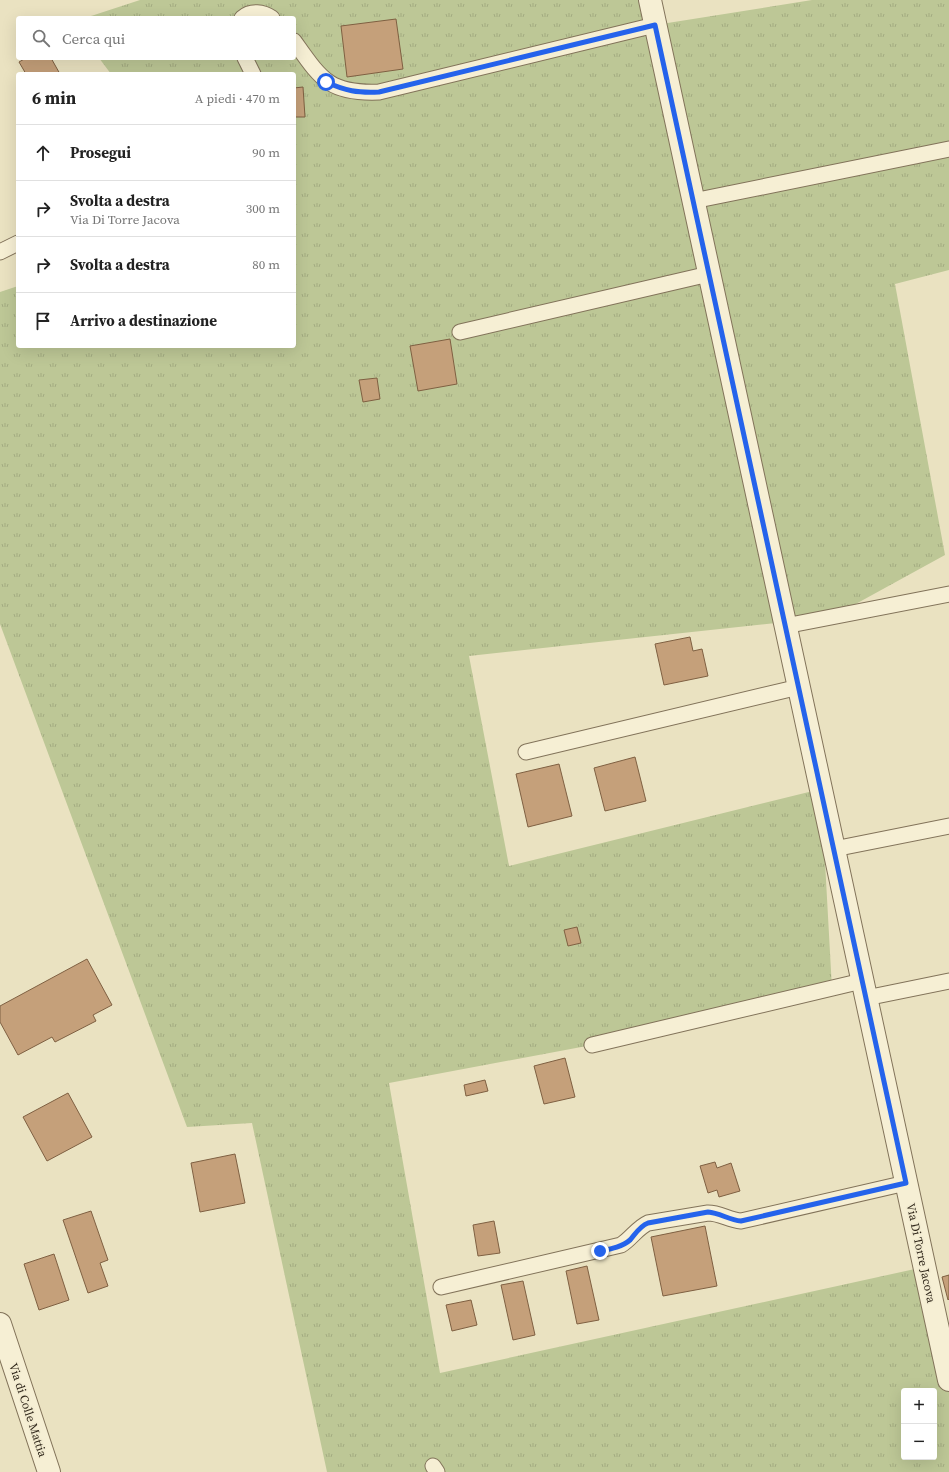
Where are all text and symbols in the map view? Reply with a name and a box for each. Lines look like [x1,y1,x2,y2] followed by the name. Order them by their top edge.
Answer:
[16,16,296,60] search box
[30,27,52,49] icon: search
[62,28,125,49] text: Cerca qui
[317,73,335,91] route start
[32,86,76,110] text: 6 min
[195,90,280,107] text: A piedi · 470 m
[32,142,54,164] icon: ahead
[70,142,131,163] text: Prosegui
[252,144,280,161] text: 90 m
[70,190,170,211] text: Svolta a destra
[32,198,54,220] icon: right
[246,200,280,217] text: 300 m
[70,211,180,228] text: Via Di Torre Jacova
[32,254,54,276] icon: right
[70,254,170,275] text: Svolta a destra
[252,256,280,273] text: 80 m
[32,310,54,332] icon: arrive
[70,310,217,331] text: Arrivo a destinazione
[903,1202,940,1305] street label: Via Di Torre Jacova
[591,1242,609,1260] route end
[5,1361,51,1460] street label: Via di Colle Mattia
[901,1388,937,1460] map controls
[901,1388,937,1424] button: +
[901,1424,937,1460] button: −

